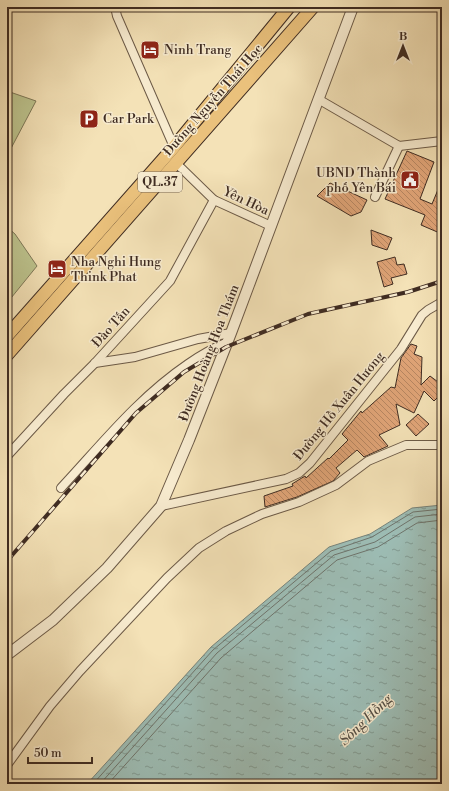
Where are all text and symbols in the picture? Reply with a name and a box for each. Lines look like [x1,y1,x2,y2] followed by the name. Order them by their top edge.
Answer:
[383,26,423,66] north arrow
[399,30,407,44] text: B
[139,39,161,61] hotel icon: Ninh Trang
[160,40,266,159] street label: Đường Nguyễn Thái Học
[164,42,232,58] place label: Ninh Trang
[78,108,100,130] parking icon: Car Park
[103,111,155,127] place label: Car Park
[316,165,396,196] place label: UBND Thành phố Yên Bái
[399,169,421,191] public building icon: UBND Thành phố Yên Bái
[138,172,182,192] road number: QL.37
[220,183,272,219] street label: Yên Hòa
[71,254,161,285] place label: Nha Nghi Hung Think Phat
[46,258,68,280] hotel icon: Nha Nghi Hung Think Phat
[176,282,243,424] street label: Đường Hoàng Hoa Thám
[89,303,134,351] street label: Đào Tấn
[290,348,388,464] street label: Đường Hồ Xuân Hương
[336,690,397,750] water label: Sông Hồng
[28,739,92,765] scale bar
[34,746,62,761] text: 50 m

